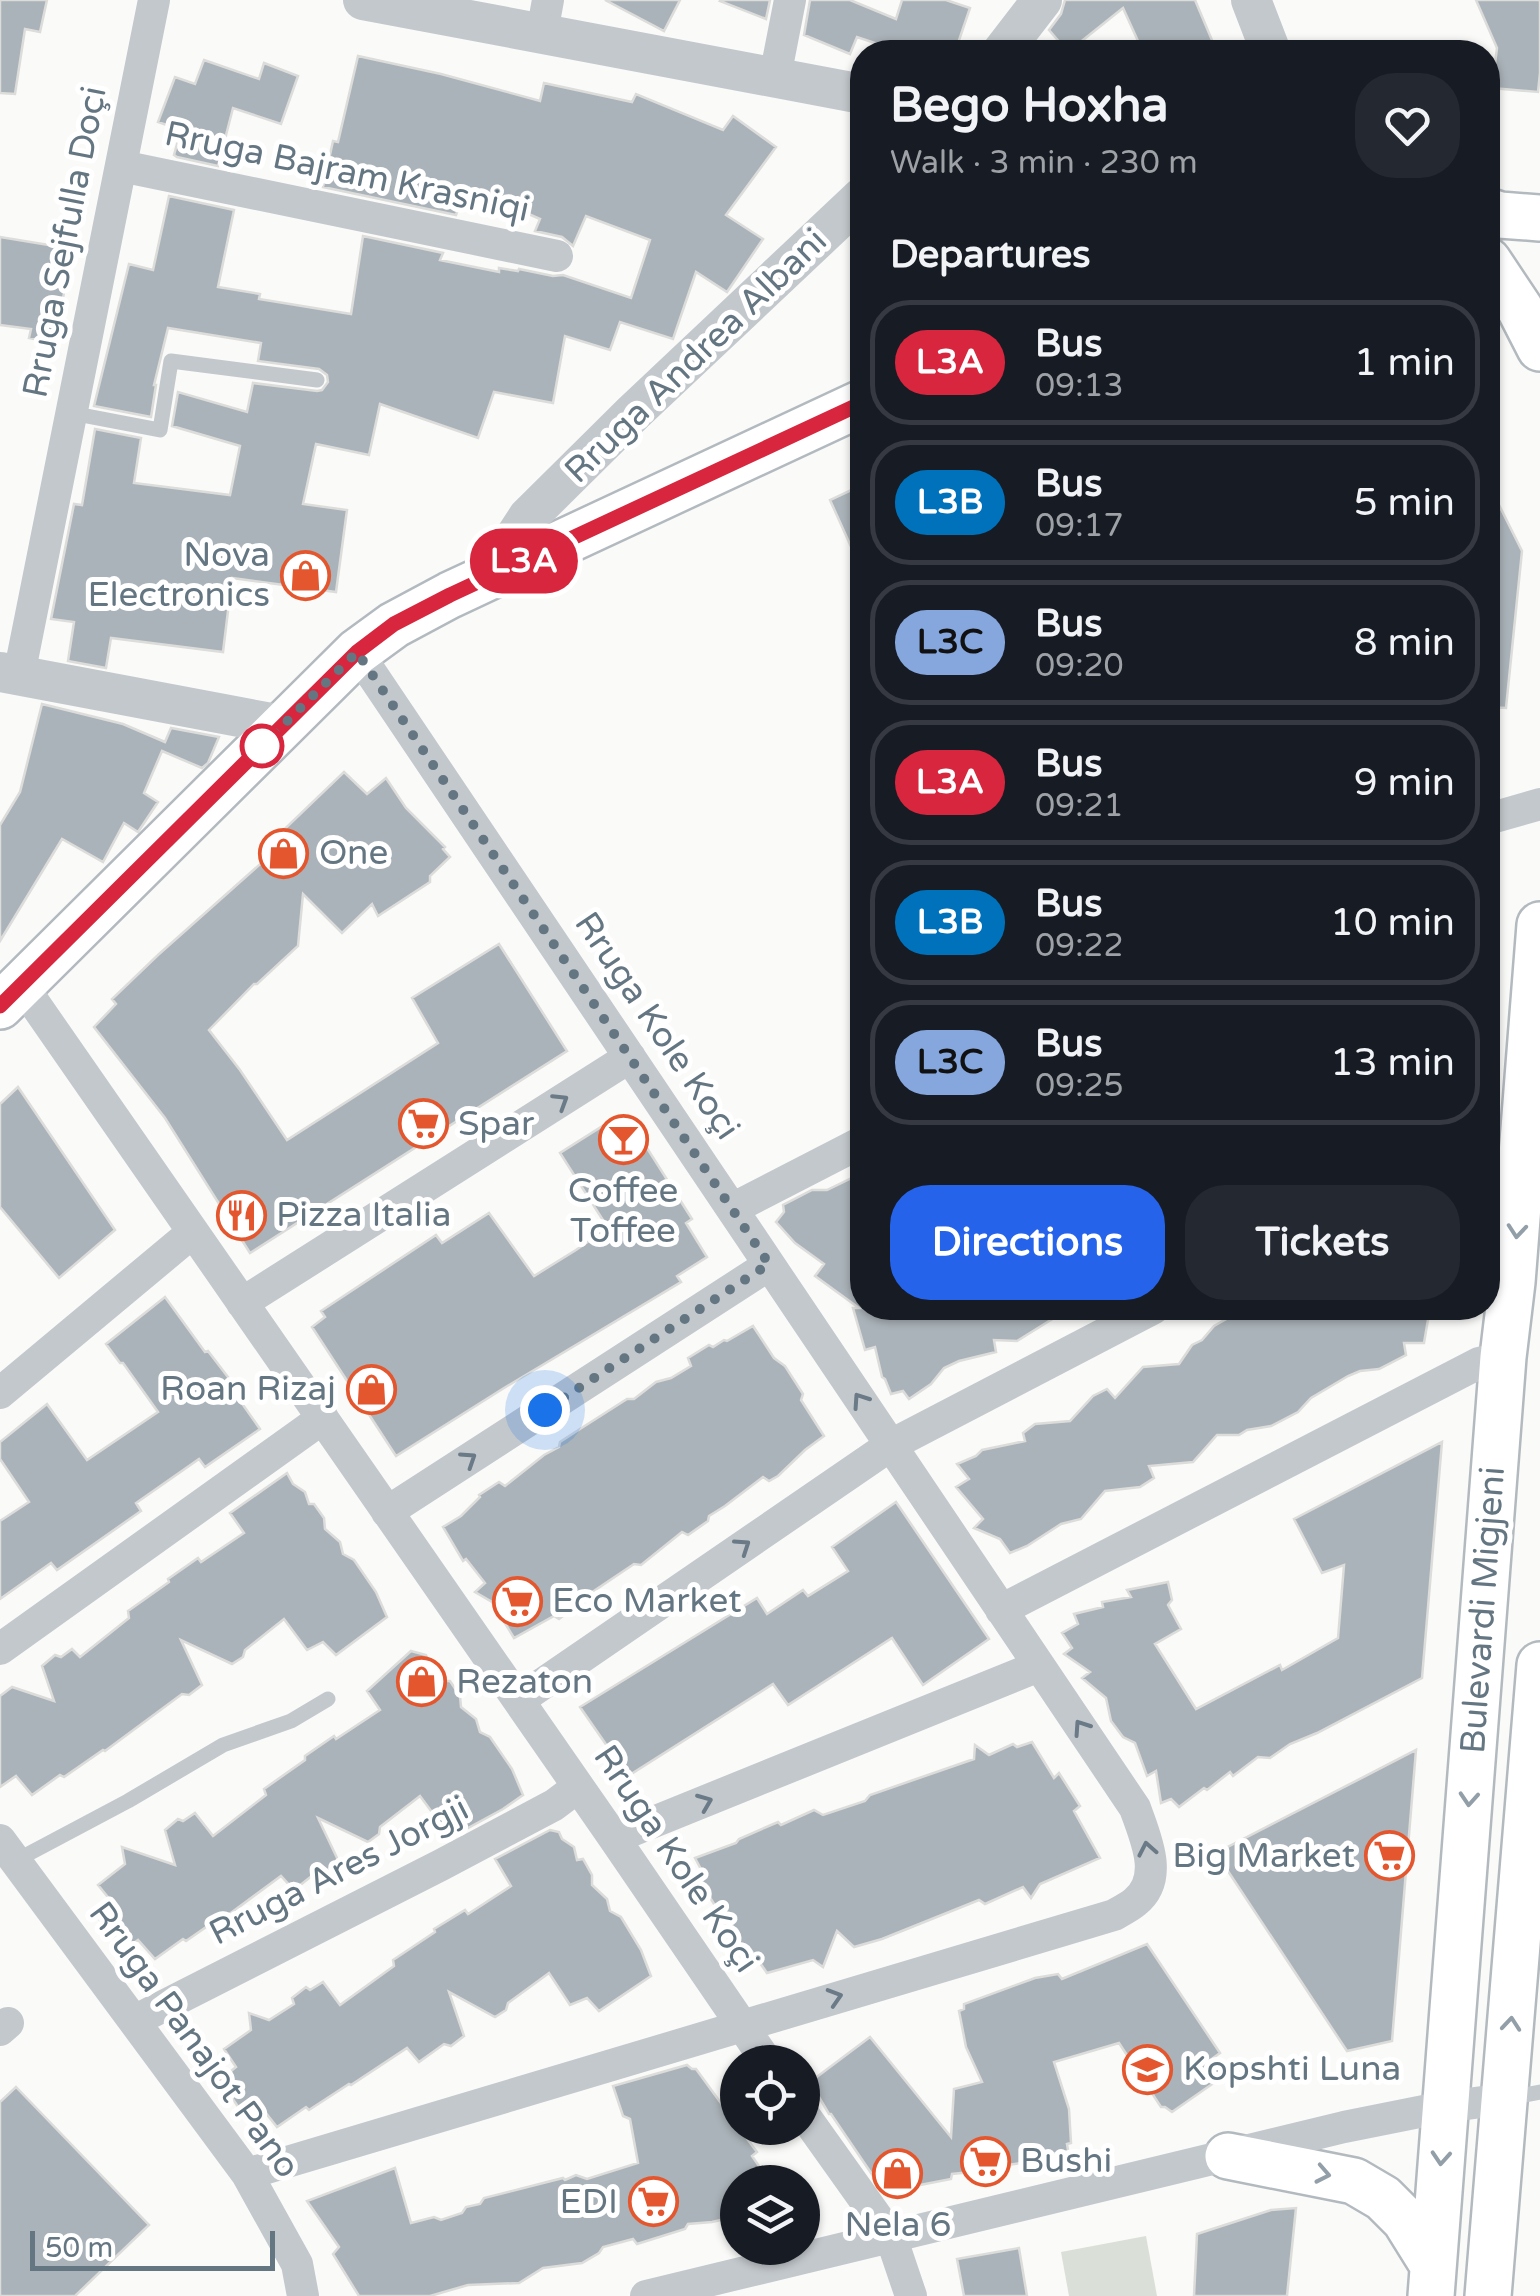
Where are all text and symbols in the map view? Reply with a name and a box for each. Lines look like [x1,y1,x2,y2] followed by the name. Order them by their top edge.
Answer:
[1355,73,1460,178] button: heart
[890,77,1168,135] text: Bego Hoxha
[14,83,116,401] street label: Rruga Sejfulla Doçi
[161,113,533,231] street label: Rruga Bajram Krasniqi
[890,144,1198,182] text: Walk · 3 min · 230 m
[556,220,836,492] street label: Rruga Andrea Albani
[890,232,1091,278] text: Departures
[1035,321,1102,367] text: Bus
[1354,340,1455,386] text: 1 min
[916,341,984,383] text: L3A
[1035,367,1124,405] text: 09:13
[1035,461,1102,507] text: Bus
[1354,480,1455,526] text: 5 min
[917,481,983,523] text: L3B
[1035,507,1124,545] text: 09:17
[466,528,582,594] line badge: L3A
[87,534,270,616] place label: Nova Electronics
[490,540,558,582] text: L3A
[279,549,331,601] shop icon: Nova Electronics
[1035,601,1102,647] text: Bus
[1354,620,1455,666] text: 8 min
[917,621,983,663] text: L3C
[1035,647,1124,685] text: 09:20
[241,725,283,767] unlabelled marker
[1035,741,1102,787] text: Bus
[1354,760,1455,806] text: 9 min
[916,761,984,803] text: L3A
[1035,787,1124,825] text: 09:21
[258,827,310,879] shop icon: One
[319,832,388,874] place label: One
[1035,881,1102,927] text: Bus
[1330,900,1455,946] text: 10 min
[917,901,983,943] text: L3B
[566,904,748,1148] street label: Rruga Kole Koçi
[1035,927,1124,965] text: 09:22
[1035,1021,1102,1067] text: Bus
[1330,1040,1455,1086] text: 13 min
[917,1041,983,1083] text: L3C
[1035,1067,1124,1105] text: 09:25
[550,1094,568,1113] one-way arrow
[397,1098,449,1150] supermarket icon: Spar
[458,1103,535,1145] place label: Spar
[597,1113,649,1165] bar icon: Coffee Toffee
[568,1170,678,1252] place label: Coffee Toffee
[890,1185,1165,1300] button: Directions
[1185,1185,1460,1300] button: Tickets
[215,1189,267,1241] restaurant icon: Pizza Italia
[276,1194,451,1236] place label: Pizza Italia
[1506,1224,1528,1240] one-way arrow
[345,1363,397,1415] shop icon: Roan Rizaj
[160,1368,336,1410] place label: Roan Rizaj
[520,1385,570,1435] your location
[854,1392,873,1410] one-way arrow
[458,1453,477,1471] one-way arrow
[1452,1465,1514,1755] street label: Bulevardi Migjeni
[732,1540,751,1558] one-way arrow
[491,1575,543,1627] supermarket icon: Eco Market
[552,1580,742,1622] place label: Eco Market
[395,1656,447,1708] shop icon: Rezaton
[456,1661,593,1703] place label: Rezaton
[1075,1720,1093,1739] one-way arrow
[585,1737,767,1981] street label: Rruga Kole Koçi
[202,1788,476,1954] street label: Rruga Ares Jorgji
[1458,1792,1480,1808] one-way arrow
[695,1794,713,1814] one-way arrow
[1364,1830,1416,1882] supermarket icon: Big Market
[1172,1835,1355,1877] place label: Big Market
[1138,1841,1159,1858] one-way arrow
[80,1894,308,2186] street label: Rruga Panajot Pano
[825,1988,842,2009] one-way arrow
[1500,2016,1521,2032] one-way arrow
[1122,2043,1174,2095] school or university icon: Kopshti Luna
[720,2045,820,2265] map controls
[720,2045,820,2145] button: locate
[1183,2048,1401,2090] place label: Kopshti Luna
[959,2135,1011,2187] supermarket icon: Bushi
[1020,2140,1112,2182] place label: Bushi
[872,2147,924,2199] shop icon: Nela 6
[1430,2151,1452,2167] one-way arrow
[1315,2163,1332,2184] one-way arrow
[720,2165,820,2265] button: layers
[627,2176,679,2228] supermarket icon: EDI
[559,2181,618,2223] place label: EDI
[845,2204,951,2246] place label: Nela 6
[30,2226,275,2270] scale bar
[45,2231,113,2265] text: 50 m

